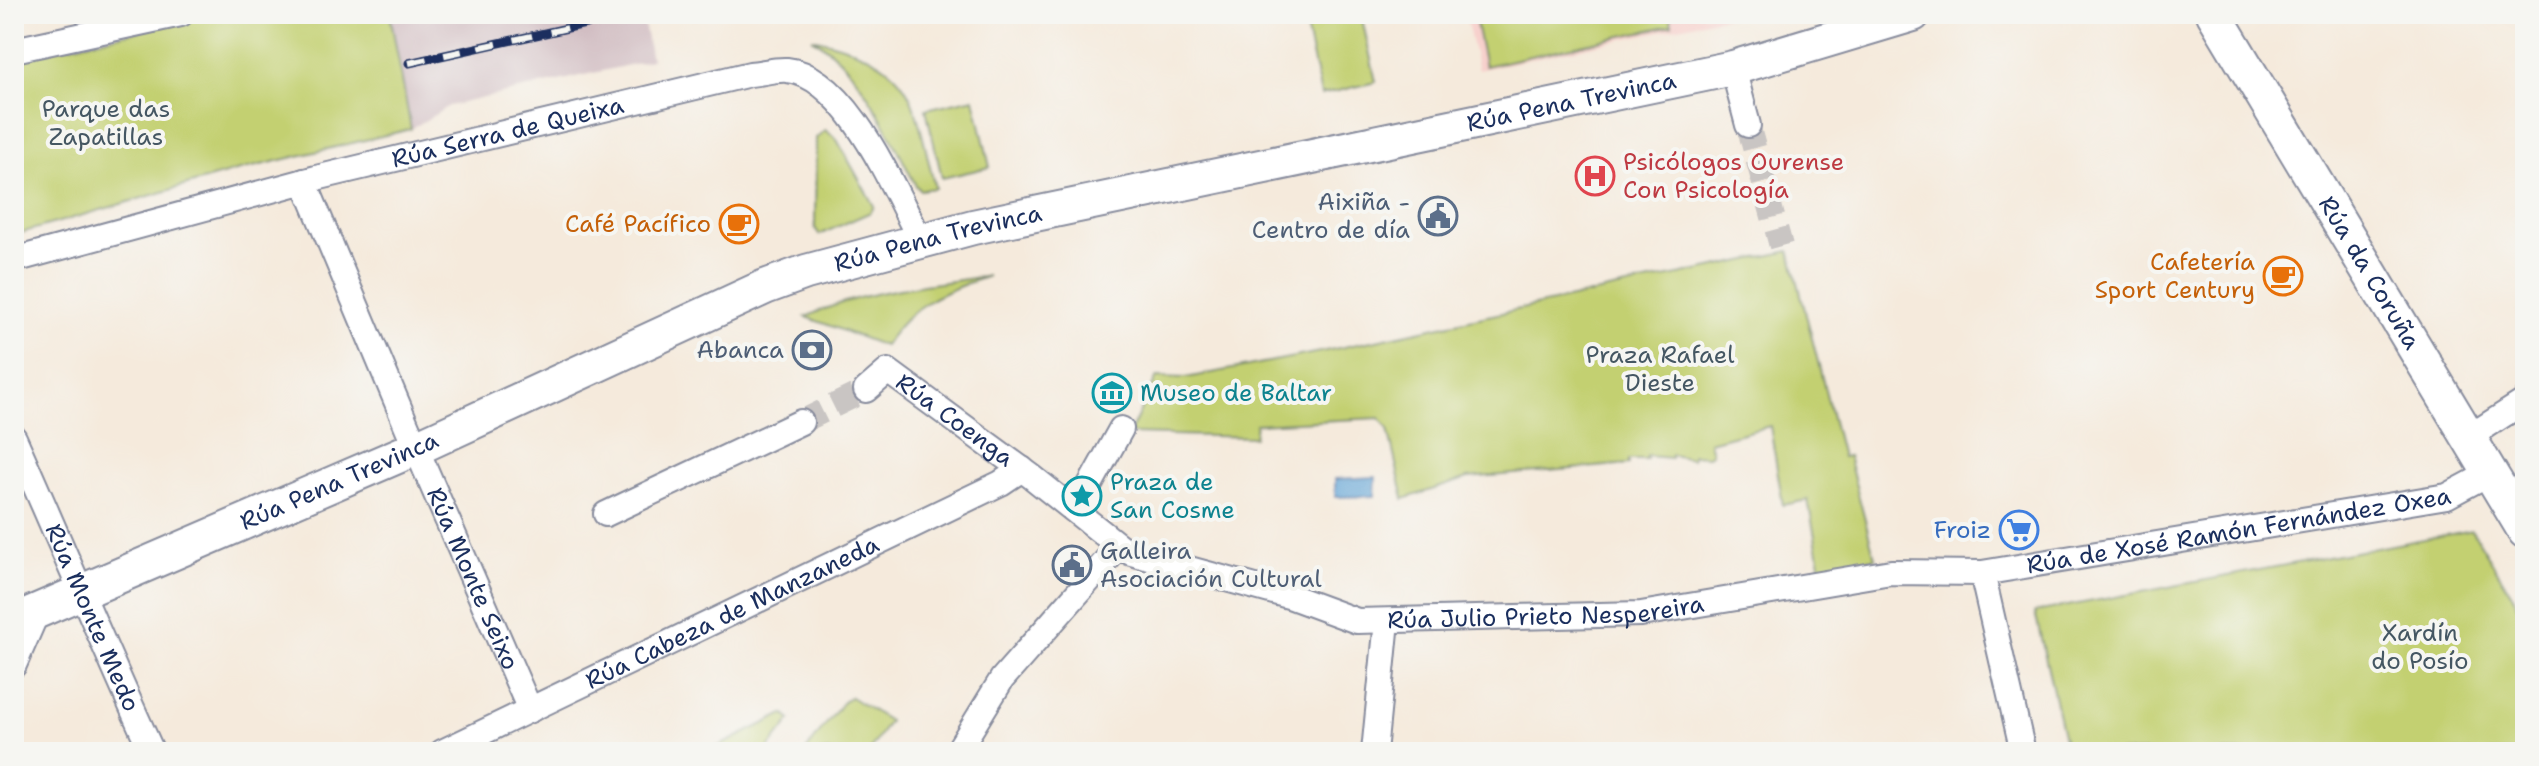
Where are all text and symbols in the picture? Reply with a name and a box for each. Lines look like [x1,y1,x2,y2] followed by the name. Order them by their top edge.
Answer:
[1464,64,1679,139] street label: Rúa Pena Trevinca
[388,89,627,175] street label: Rúa Serra de Queixa
[42,93,170,153] park label: Parque das Zapatillas
[1623,146,1844,206] place label: Psicólogos Ourense Con Psicología
[1574,155,1616,197] hospital icon: Psicólogos Ourense Con Psicología
[1252,186,1410,246] place label: Aixiña - Centro de día
[2311,190,2428,355] street label: Rúa da Coruña
[1417,195,1459,237] public building icon: Aixiña - Centro de día
[831,197,1045,280] street label: Rúa Pena Trevinca
[718,203,760,245] cafe icon: Café Pacífico
[565,208,711,240] place label: Café Pacífico
[2095,246,2255,306] place label: Cafetería Sport Century
[2262,255,2304,297] cafe icon: Cafetería Sport Century
[791,329,833,371] bank icon: Abanca
[696,334,784,366] place label: Abanca
[1586,339,1735,399] park label: Praza Rafael Dieste
[889,366,1020,474] street label: Rúa Coenga
[1091,372,1133,414] museum icon: Museo de Baltar
[1140,377,1332,409] place label: Museo de Baltar
[235,424,444,538] street label: Rúa Pena Trevinca
[1110,466,1235,526] place label: Praza de San Cosme
[1061,475,1103,517] place icon: Praza de San Cosme
[2024,480,2453,581] street label: Rúa de Xosé Ramón Fernández Oxea
[419,482,527,675] street label: Rúa Monte Seixo
[1998,509,2040,551] supermarket icon: Froiz
[1934,514,1991,546] place label: Froiz
[38,519,148,717] street label: Rúa Monte Medo
[580,528,884,697] street label: Rúa Cabeza de Manzaneda
[1100,535,1322,595] place label: Galleira Asociación Cultural
[1051,544,1093,586] public building icon: Galleira Asociación Cultural
[1387,588,1706,636] street label: Rúa Julio Prieto Nespereira
[2371,617,2469,677] park label: Xardín do Posío

